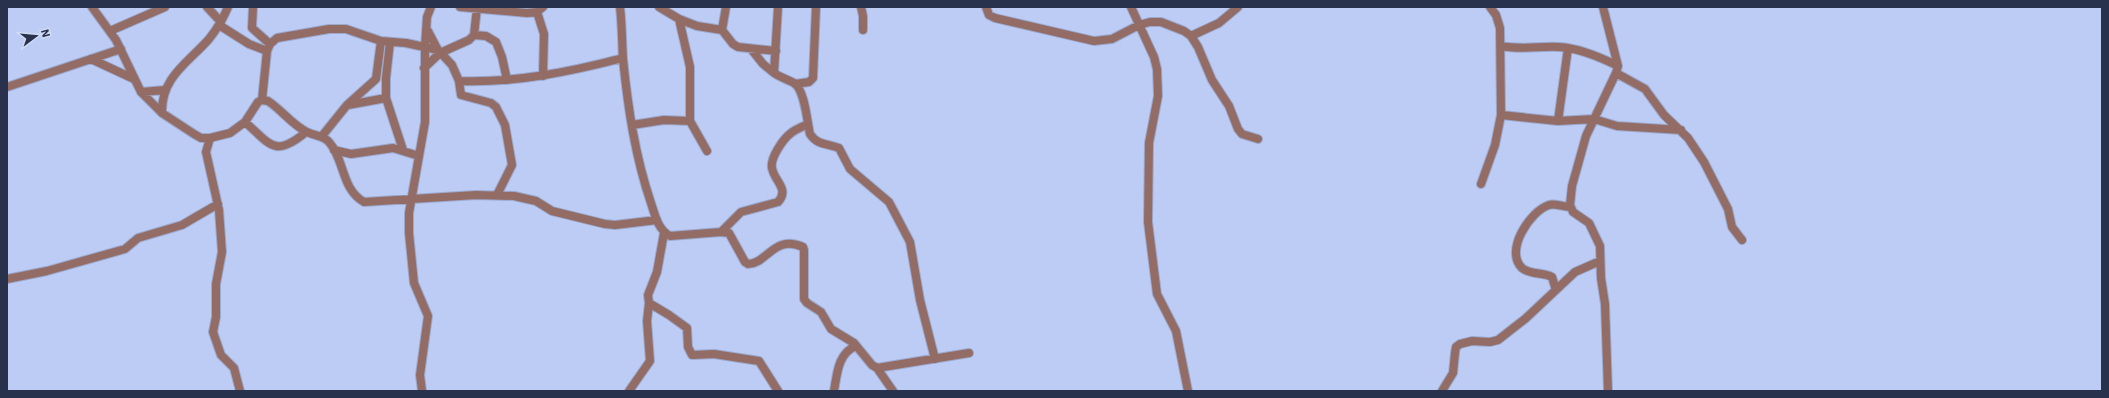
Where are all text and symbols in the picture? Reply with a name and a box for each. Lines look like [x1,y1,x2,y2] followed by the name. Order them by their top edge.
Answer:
[16,16,56,56] north arrow
[38,27,53,39] text: N

